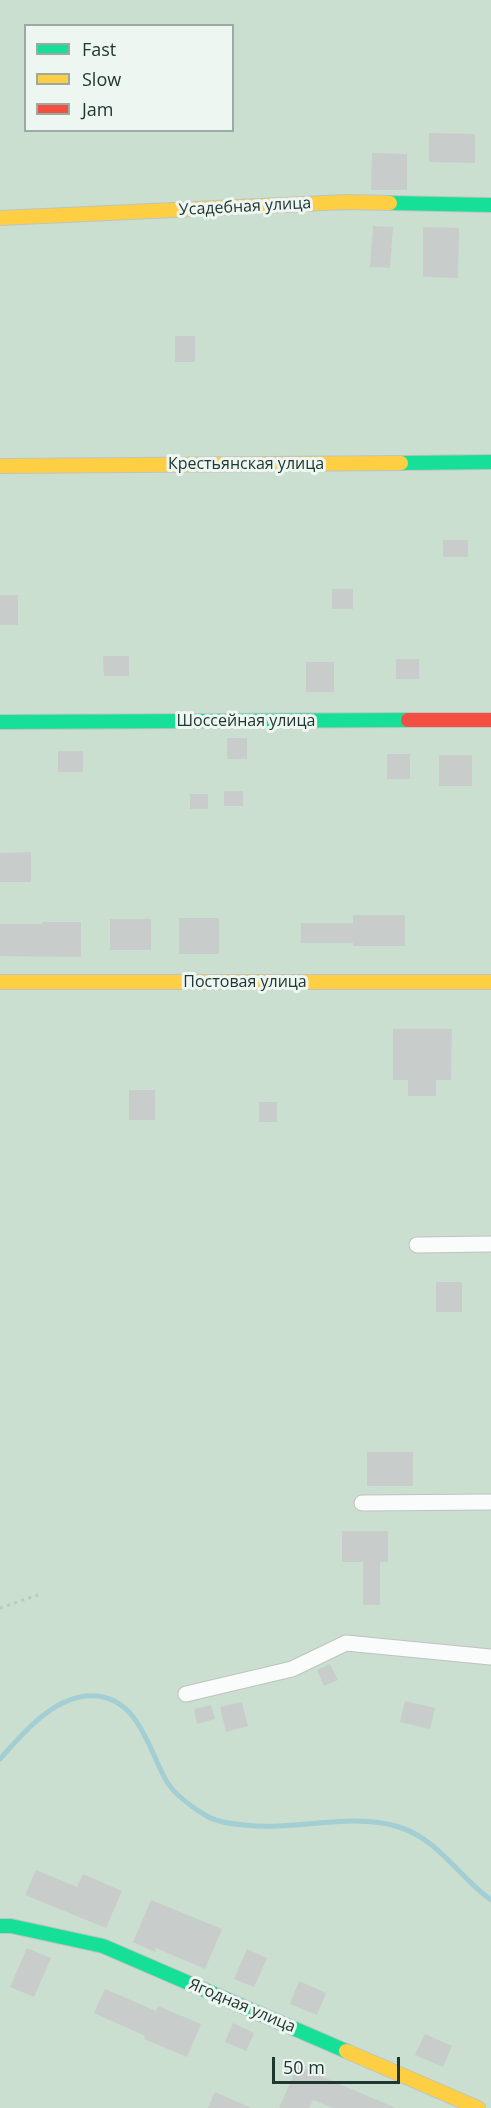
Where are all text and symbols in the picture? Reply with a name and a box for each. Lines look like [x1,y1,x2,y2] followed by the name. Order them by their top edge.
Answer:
[24,24,234,132] legend
[82,37,116,61] text: Fast
[82,67,121,91] text: Slow
[82,97,114,121] text: Jam
[178,194,312,220] street label: Усадебная улица
[168,454,324,474] street label: Крестьянская улица
[177,711,315,731] street label: Шоссейная улица
[183,972,307,992] street label: Постовая улица
[186,1975,298,2037] street label: Ягодная улица
[275,2045,402,2083] scale bar
[283,2055,325,2079] text: 50 m

